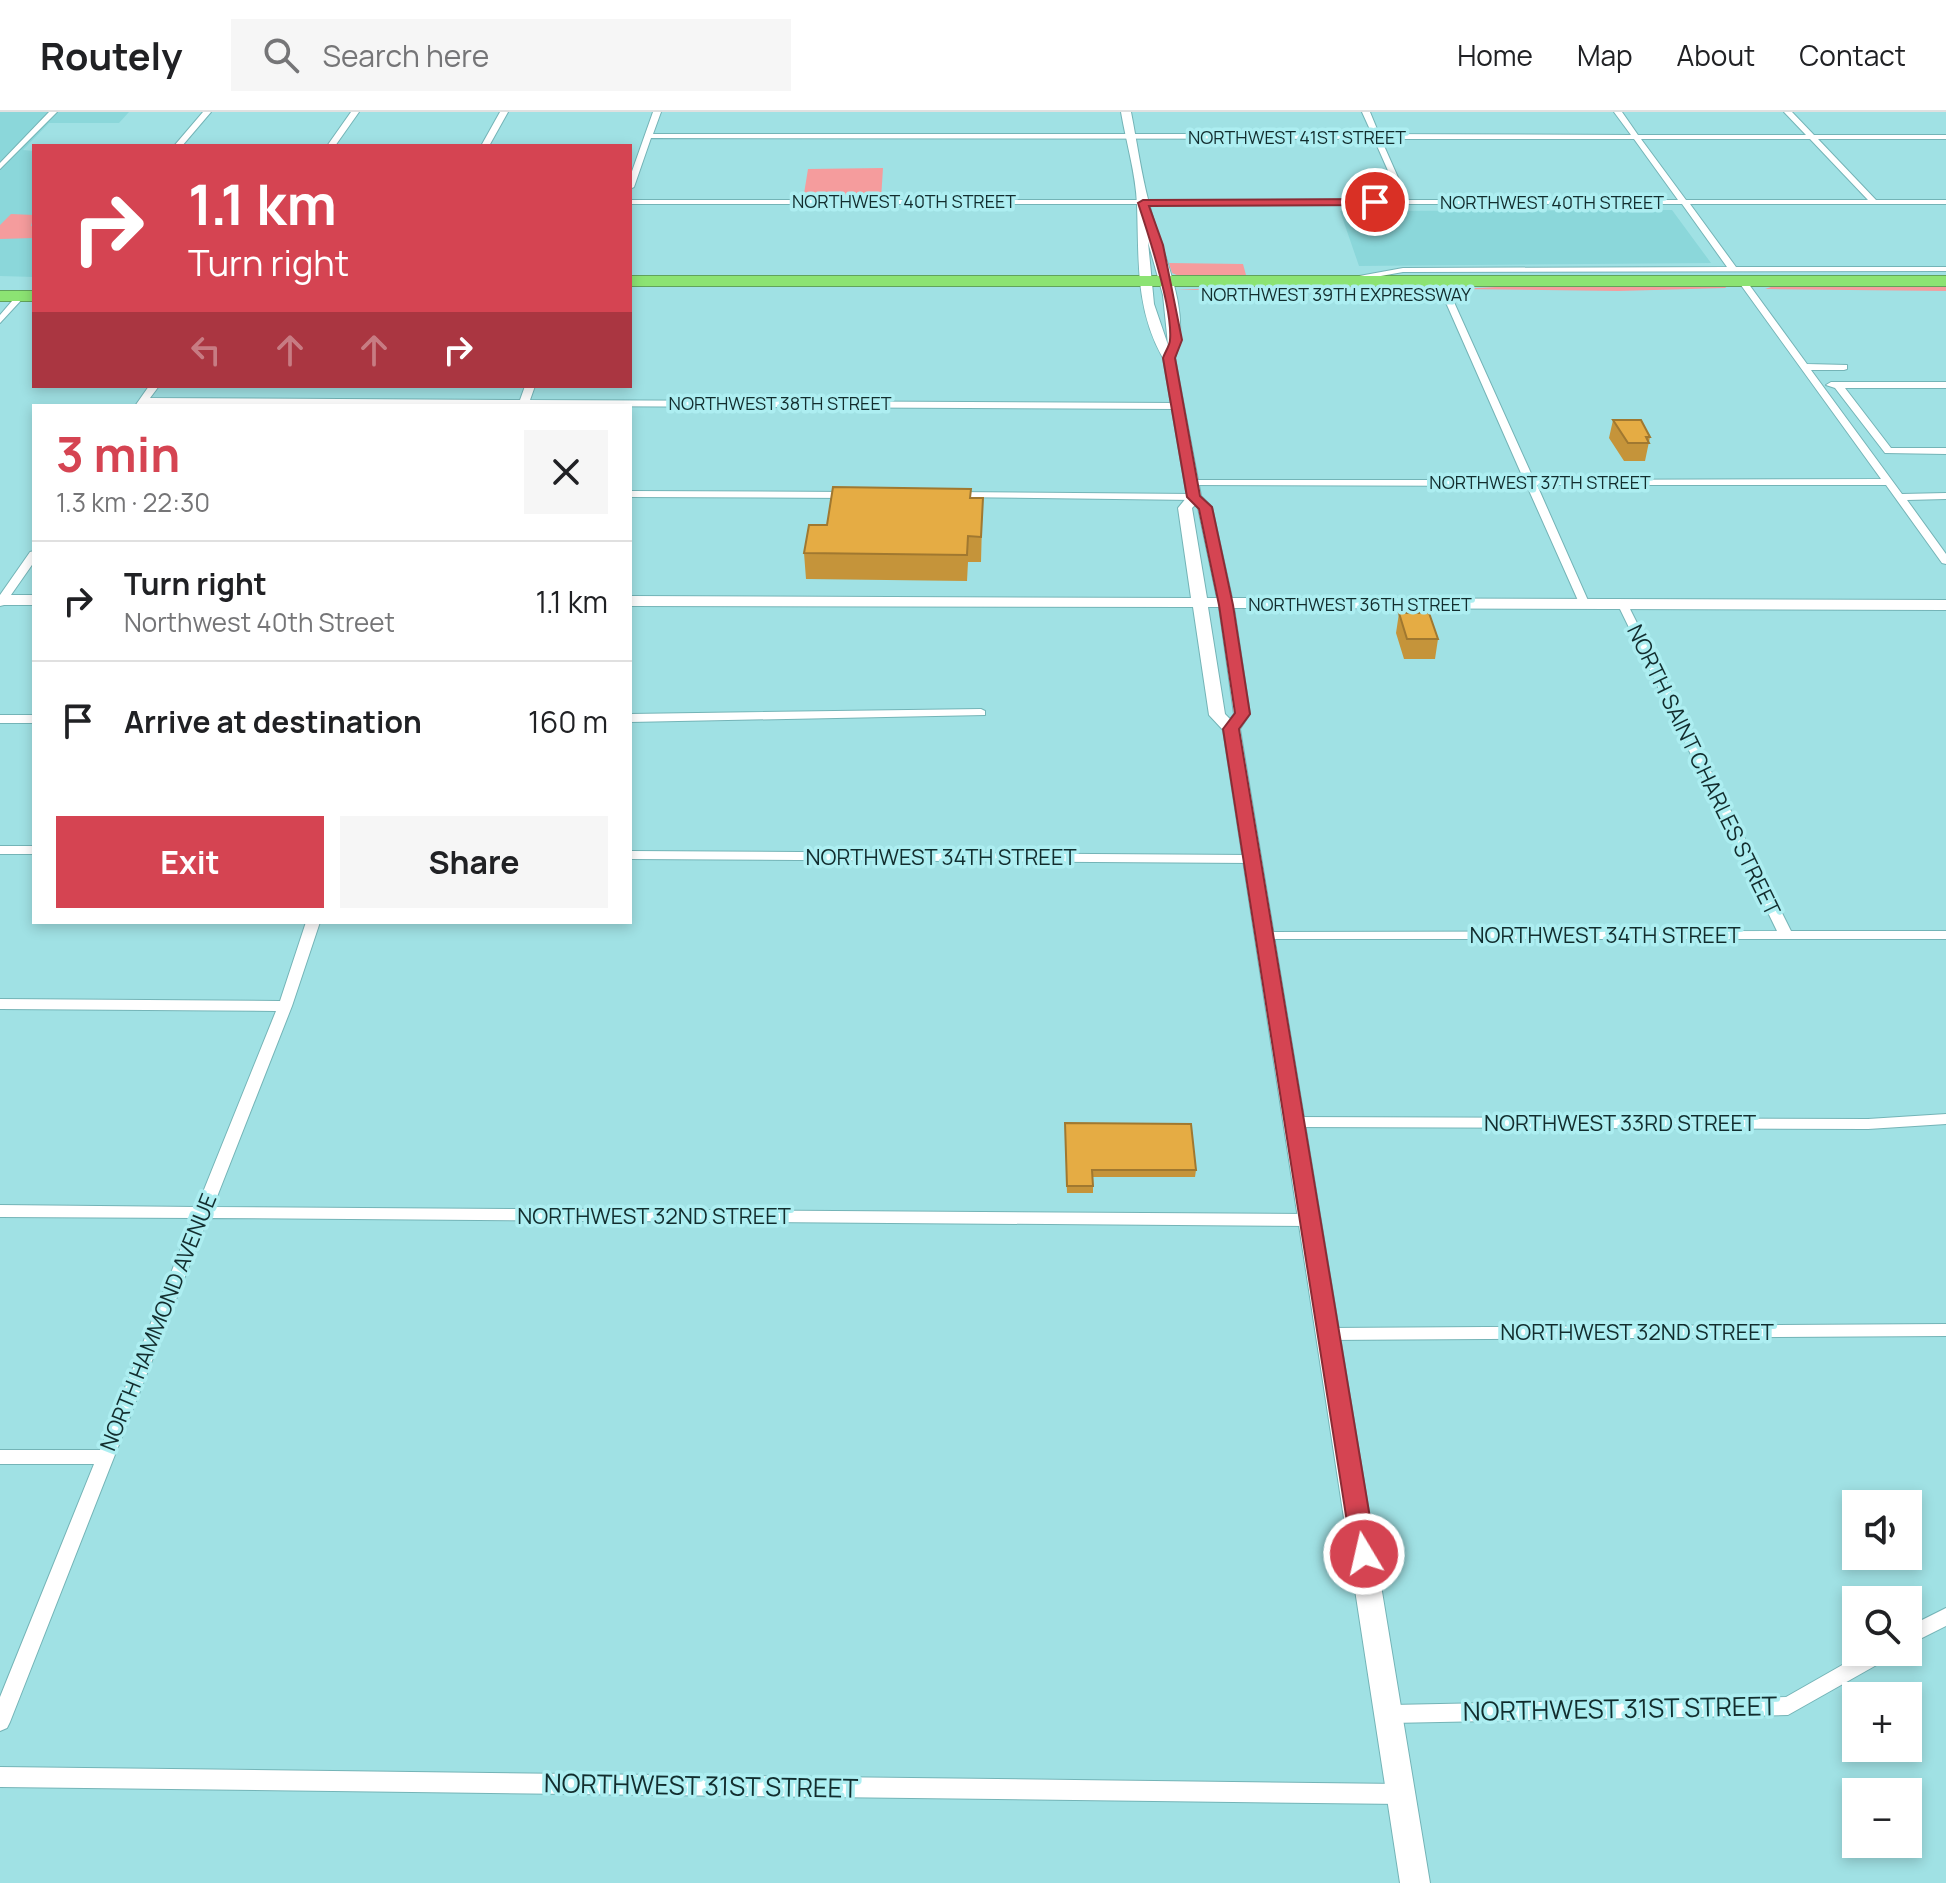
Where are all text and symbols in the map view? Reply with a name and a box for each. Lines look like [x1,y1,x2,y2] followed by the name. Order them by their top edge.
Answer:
[231,19,791,91] search box
[40,29,183,81] text: Routely
[259,33,303,77] icon: search
[323,35,489,76] text: Search here
[1457,36,1533,74] text: Home
[1577,36,1633,74] text: Map
[1677,36,1755,74] text: About
[1799,36,1906,74] text: Contact
[1188,125,1406,149] street label: NORTHWEST 41ST STREET
[188,165,337,242] text: 1.1 km
[1341,168,1409,236] pin
[56,176,160,280] icon: right
[1353,180,1397,224] icon: arrive
[792,189,1016,213] street label: NORTHWEST 40TH STREET
[1440,190,1664,214] street label: NORTHWEST 40TH STREET
[188,238,349,287] text: Turn right
[1201,282,1472,306] street label: NORTHWEST 39TH EXPRESSWAY
[184,328,228,372] icon: left
[268,328,312,372] icon: ahead
[352,328,396,372] icon: ahead
[436,328,480,372] icon: right
[669,391,892,415] street label: NORTHWEST 38TH STREET
[56,421,180,486] text: 3 min
[524,430,608,514] button: close
[1429,470,1651,494] street label: NORTHWEST 37TH STREET
[56,484,210,520] text: 1.3 km · 22:30
[124,563,267,604] text: Turn right
[56,579,100,623] icon: right
[535,581,608,622] text: 1.1 km
[1248,592,1472,616] street label: NORTHWEST 36TH STREET
[124,604,395,640] text: Northwest 40th Street
[1620,619,1788,921] street label: NORTH SAINT CHARLES STREET
[56,699,100,743] icon: arrive
[124,701,422,742] text: Arrive at destination
[528,701,608,742] text: 160 m
[56,816,324,908] button: Exit
[340,816,608,908] button: Share
[805,842,1077,872] street label: NORTHWEST 34TH STREET
[1469,920,1741,950] street label: NORTHWEST 34TH STREET
[1484,1108,1756,1138] street label: NORTHWEST 33RD STREET
[93,1189,223,1455] street label: NORTH HAMMOND AVENUE
[517,1201,791,1231] street label: NORTHWEST 32ND STREET
[1500,1317,1774,1347] street label: NORTHWEST 32ND STREET
[1842,1490,1922,1858] map controls
[1842,1490,1922,1570] button: sound
[1322,1512,1406,1596] position arrow
[1842,1586,1922,1666] button: search
[1842,1682,1922,1762] button: +
[1463,1687,1778,1729] street label: NORTHWEST 31ST STREET
[544,1764,859,1806] street label: NORTHWEST 31ST STREET
[1842,1778,1922,1858] button: −

